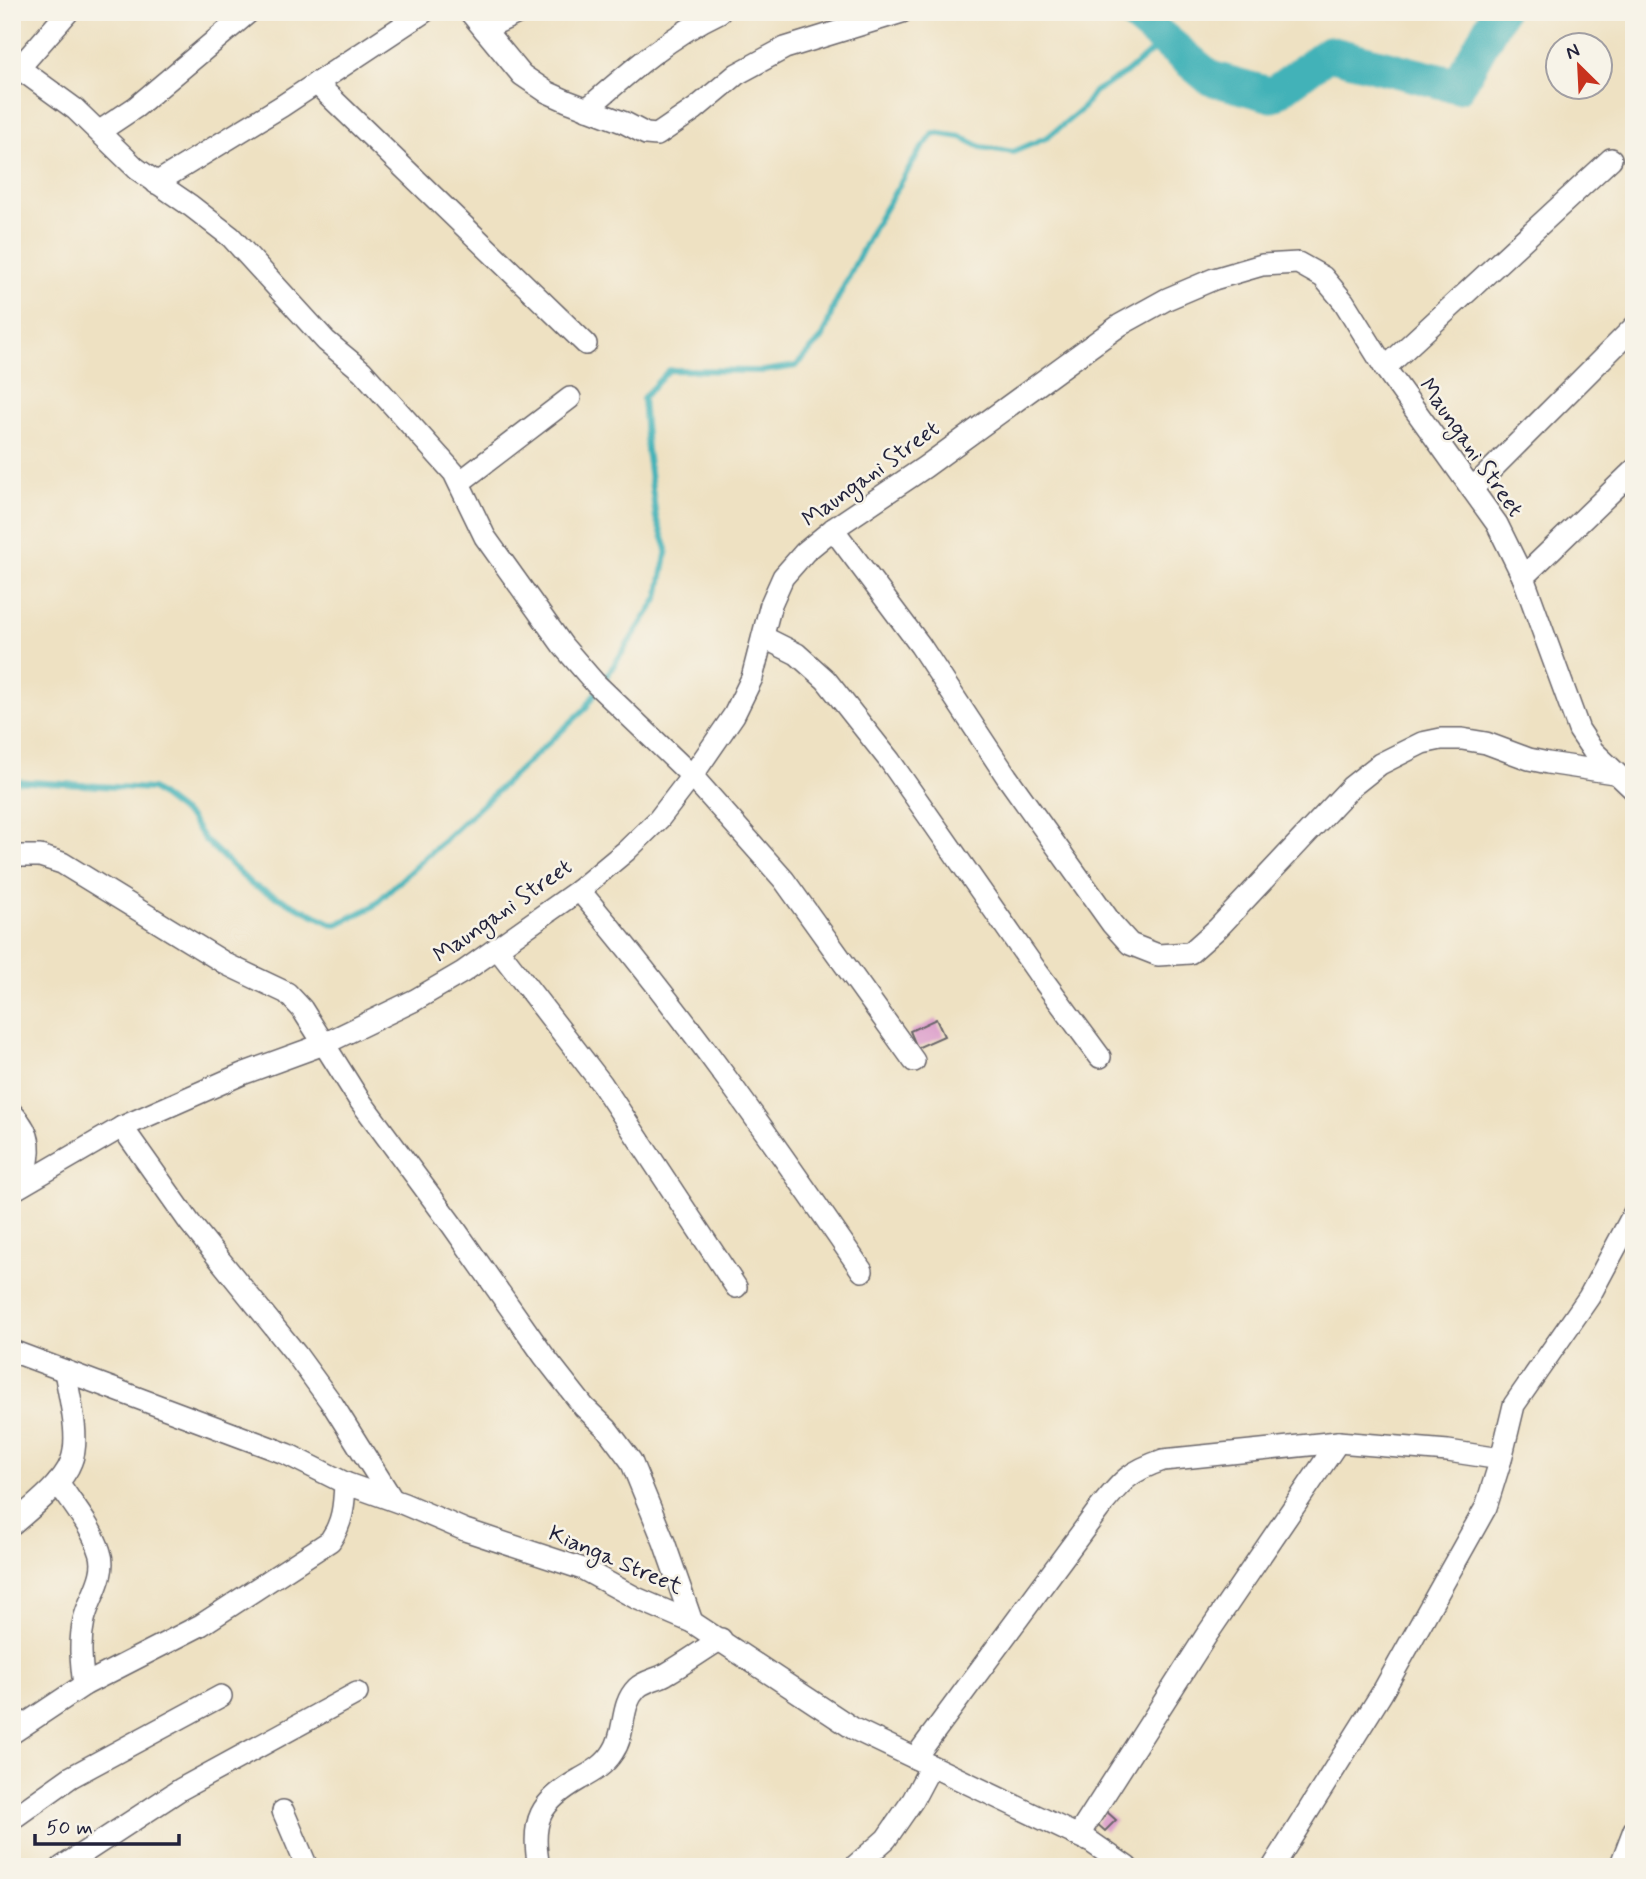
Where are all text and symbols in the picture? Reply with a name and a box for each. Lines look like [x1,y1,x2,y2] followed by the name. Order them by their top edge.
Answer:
[1544,32,1614,102] north arrow
[1562,38,1584,66] text: N
[1410,373,1529,525] street label: Maungani Street
[796,415,947,536] street label: Maungani Street
[428,853,580,972] street label: Maungani Street
[543,1519,687,1605] street label: Kianga Street
[35,1802,178,1846] scale bar
[46,1814,93,1842] text: 50 m

